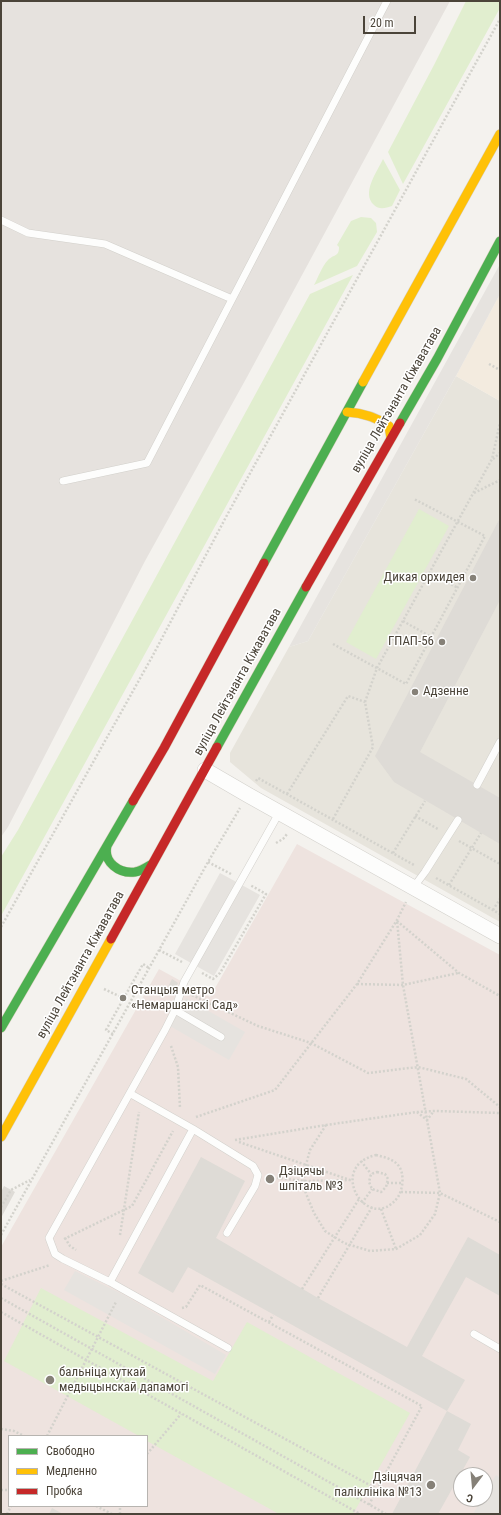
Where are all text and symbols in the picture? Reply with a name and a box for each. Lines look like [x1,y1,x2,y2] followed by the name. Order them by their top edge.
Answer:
[365,8,418,34] scale bar
[370,16,394,30] text: 20 m
[349,324,445,476] street label: вуліца Лейтэнанта Кіжаватава
[384,570,465,586] place label: Дикая орхидея
[468,573,478,583] marker: Дикая орхидея
[191,606,285,758] street label: вуліца Лейтэнанта Кіжаватава
[388,634,434,650] place label: ГПАП-56
[437,637,447,647] marker: ГПАП-56
[423,684,469,700] place label: Адзенне
[410,687,420,697] marker: Адзенне
[34,889,128,1041] street label: вуліца Лейтэнанта Кіжаватава
[131,983,238,1014] place label: Станцыя метро «Немаршанскі Сад»
[118,993,128,1003] marker: Станцыя метро «Немаршанскі Сад»
[279,1164,343,1195] place label: Дзіцячы шпіталь №3
[264,1173,276,1185] marker: Дзіцячы шпіталь №3
[59,1365,188,1396] place label: бальніца хуткай медыцынскай дапамогі
[44,1374,56,1386] marker: бальніца хуткай медыцынскай дапамогі
[8,1435,148,1507] legend
[46,1444,95,1458] text: Свободно
[46,1464,97,1478] text: Медленно
[453,1467,493,1507] north arrow
[334,1470,422,1501] place label: Дзіцячая паліклініка №13
[425,1479,437,1491] marker: Дзіцячая паліклініка №13
[46,1484,83,1498] text: Пробка
[465,1491,475,1505] text: С

